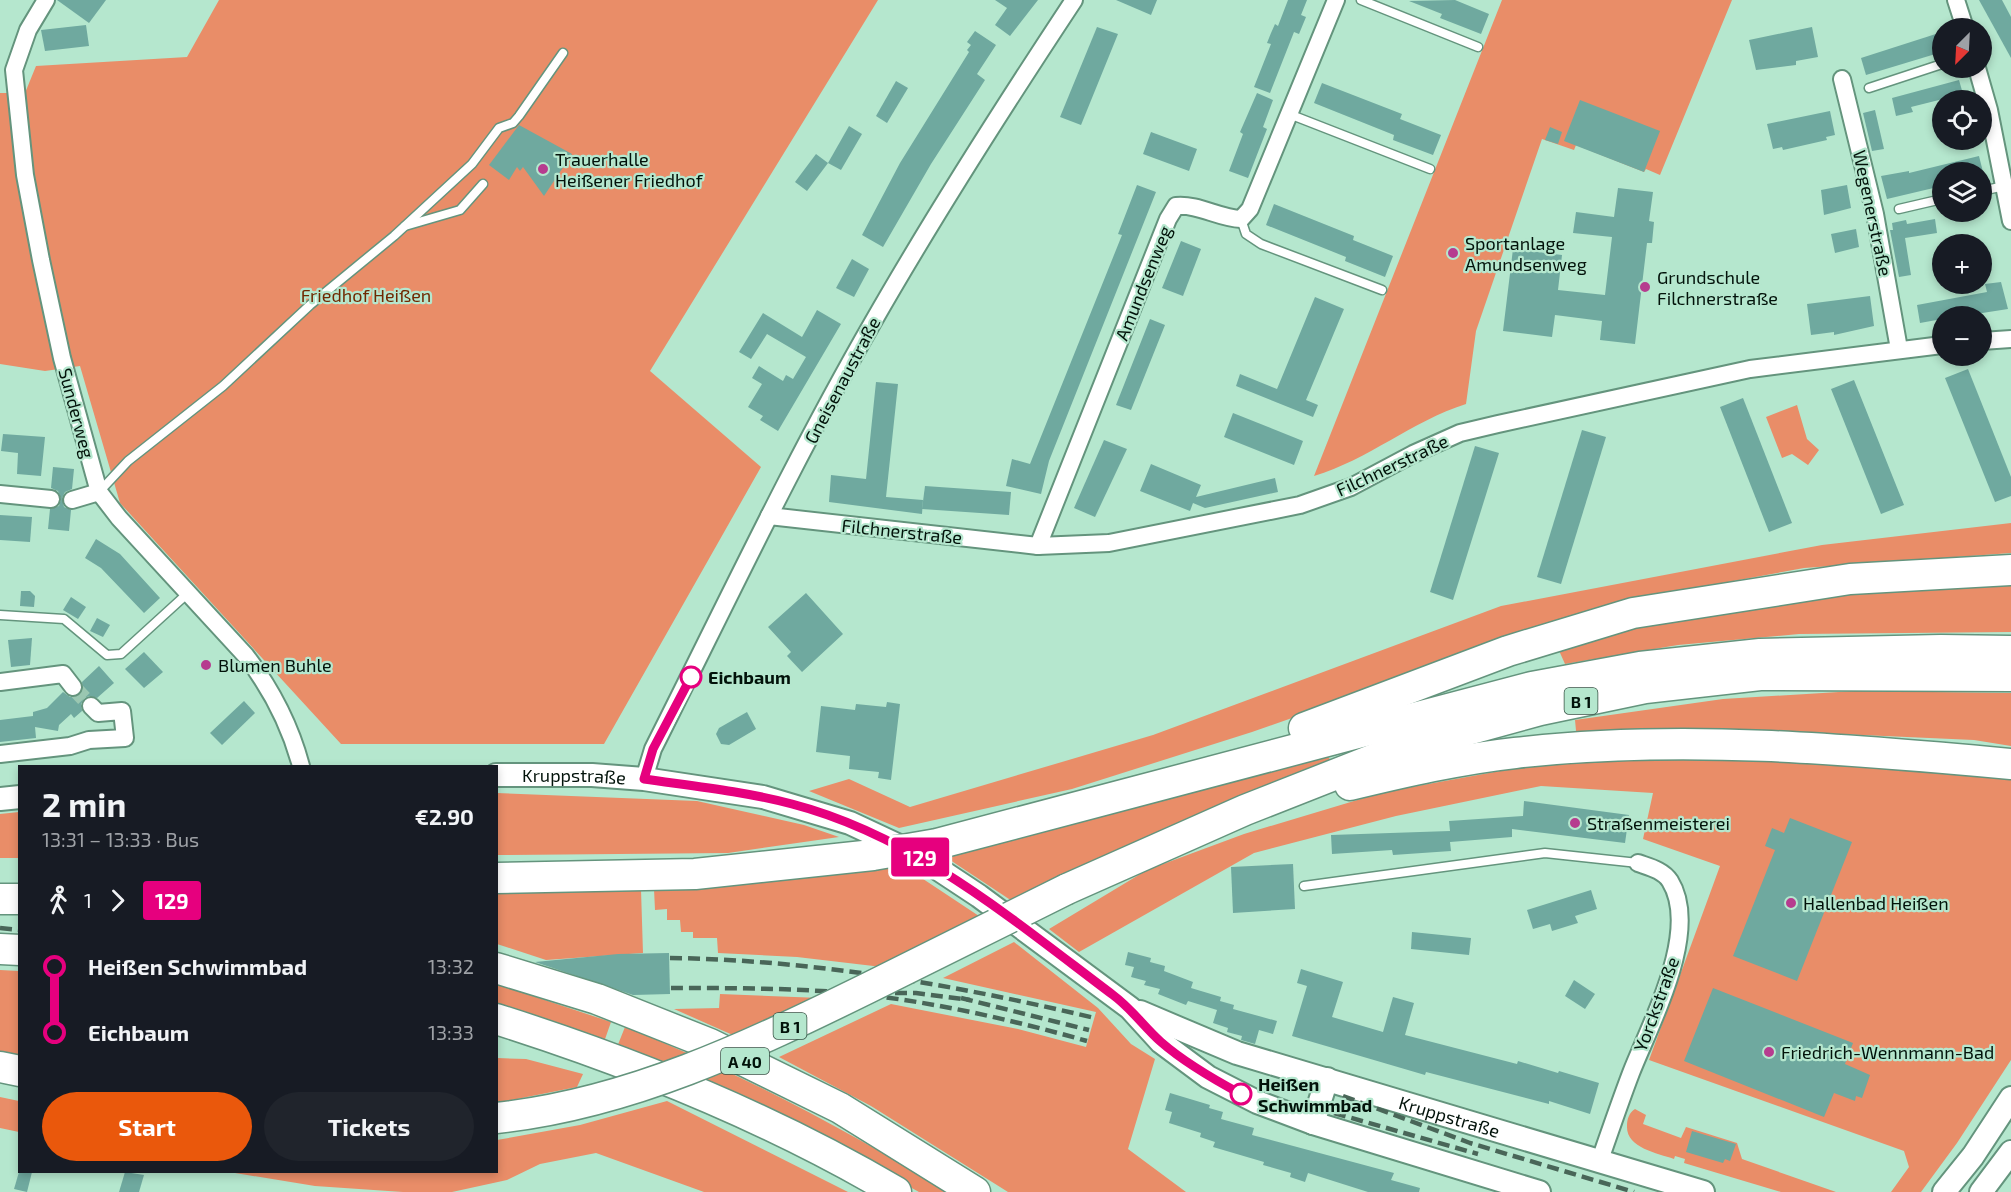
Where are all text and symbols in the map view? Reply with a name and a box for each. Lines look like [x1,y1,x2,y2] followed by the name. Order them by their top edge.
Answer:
[1932,18,1992,78] north arrow
[1932,18,1992,366] map controls
[1932,90,1992,150] button: locate
[555,148,704,191] place label: Trauerhalle Heißener Friedhof
[1849,148,1897,278] street label: Wegenerstraße
[536,162,550,176] marker: Trauerhalle Heißener Friedhof
[1932,162,1992,222] button: layers
[1110,222,1176,344] street label: Amundsenweg
[1465,232,1587,275] place label: Sportanlage Amundsenweg
[1932,234,1992,294] button: +
[1446,246,1460,260] marker: Sportanlage Amundsenweg
[1657,266,1778,309] place label: Grundschule Filchnerstraße
[1638,280,1652,294] marker: Grundschule Filchnerstraße
[301,284,431,306] park label: Friedhof Heißen
[1932,306,1992,366] button: −
[799,313,885,447] street label: Gneisenaustraße
[54,365,100,461] street label: Sunderweg
[1333,429,1451,501] street label: Filchnerstraße
[841,514,963,548] street label: Filchnerstraße
[218,654,332,676] place label: Blumen Buhle
[199,658,213,672] marker: Blumen Buhle
[680,666,702,688] marker: Eichbaum
[708,666,791,688] place label: Eichbaum
[1564,688,1598,714] road number: B 1
[522,764,627,789] street label: Kruppstraße
[42,784,126,824] text: 2 min
[415,803,474,829] text: €2.90
[1587,812,1730,834] place label: Straßenmeisterei
[1568,816,1582,830] marker: Straßenmeisterei
[42,827,199,851] text: 13:31 – 13:33 · Bus
[886,838,954,876] line badge: 129
[903,845,937,870] text: 129
[42,884,75,917] icon: walk
[101,884,134,917] icon: forward
[84,888,92,912] text: 1
[155,888,189,913] text: 129
[1803,892,1949,914] place label: Hallenbad Heißen
[1784,896,1798,910] marker: Hallenbad Heißen
[88,953,307,979] text: Heißen Schwimmbad
[428,954,474,978] text: 13:32
[1629,954,1683,1054] street label: Yorckstraße
[774,1013,806,1039] road number: B 1
[88,1019,189,1045] text: Eichbaum
[428,1020,474,1044] text: 13:33
[1781,1041,1994,1063] place label: Friedrich-Wennmann-Bad
[1762,1045,1776,1059] marker: Friedrich-Wennmann-Bad
[721,1048,769,1074] road number: A 40
[1258,1073,1372,1116] place label: Heißen Schwimmbad
[1230,1083,1252,1105] marker: Heißen Schwimmbad
[1396,1091,1502,1142] street label: Kruppstraße
[42,1092,252,1161] button: Start
[264,1092,474,1161] button: Tickets

